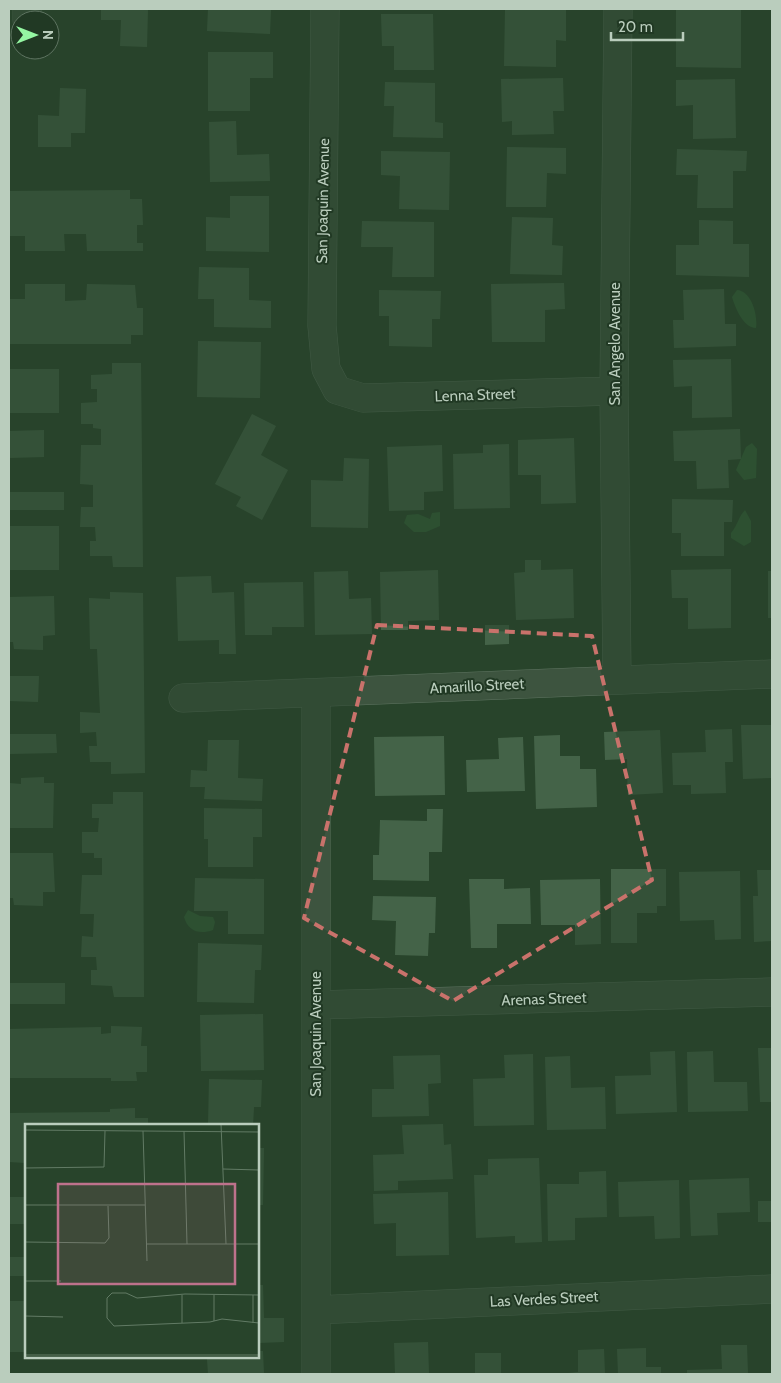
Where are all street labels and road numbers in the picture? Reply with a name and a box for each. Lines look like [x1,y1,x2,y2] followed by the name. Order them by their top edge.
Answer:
[313,138,333,264] street label: San Joaquin Avenue
[606,282,624,406] street label: San Angelo Avenue
[434,385,516,405] street label: Lenna Street
[429,675,525,697] street label: Amarillo Street
[307,971,325,1097] street label: San Joaquin Avenue
[501,989,587,1009] street label: Arenas Street
[489,1287,599,1311] street label: Las Verdes Street

